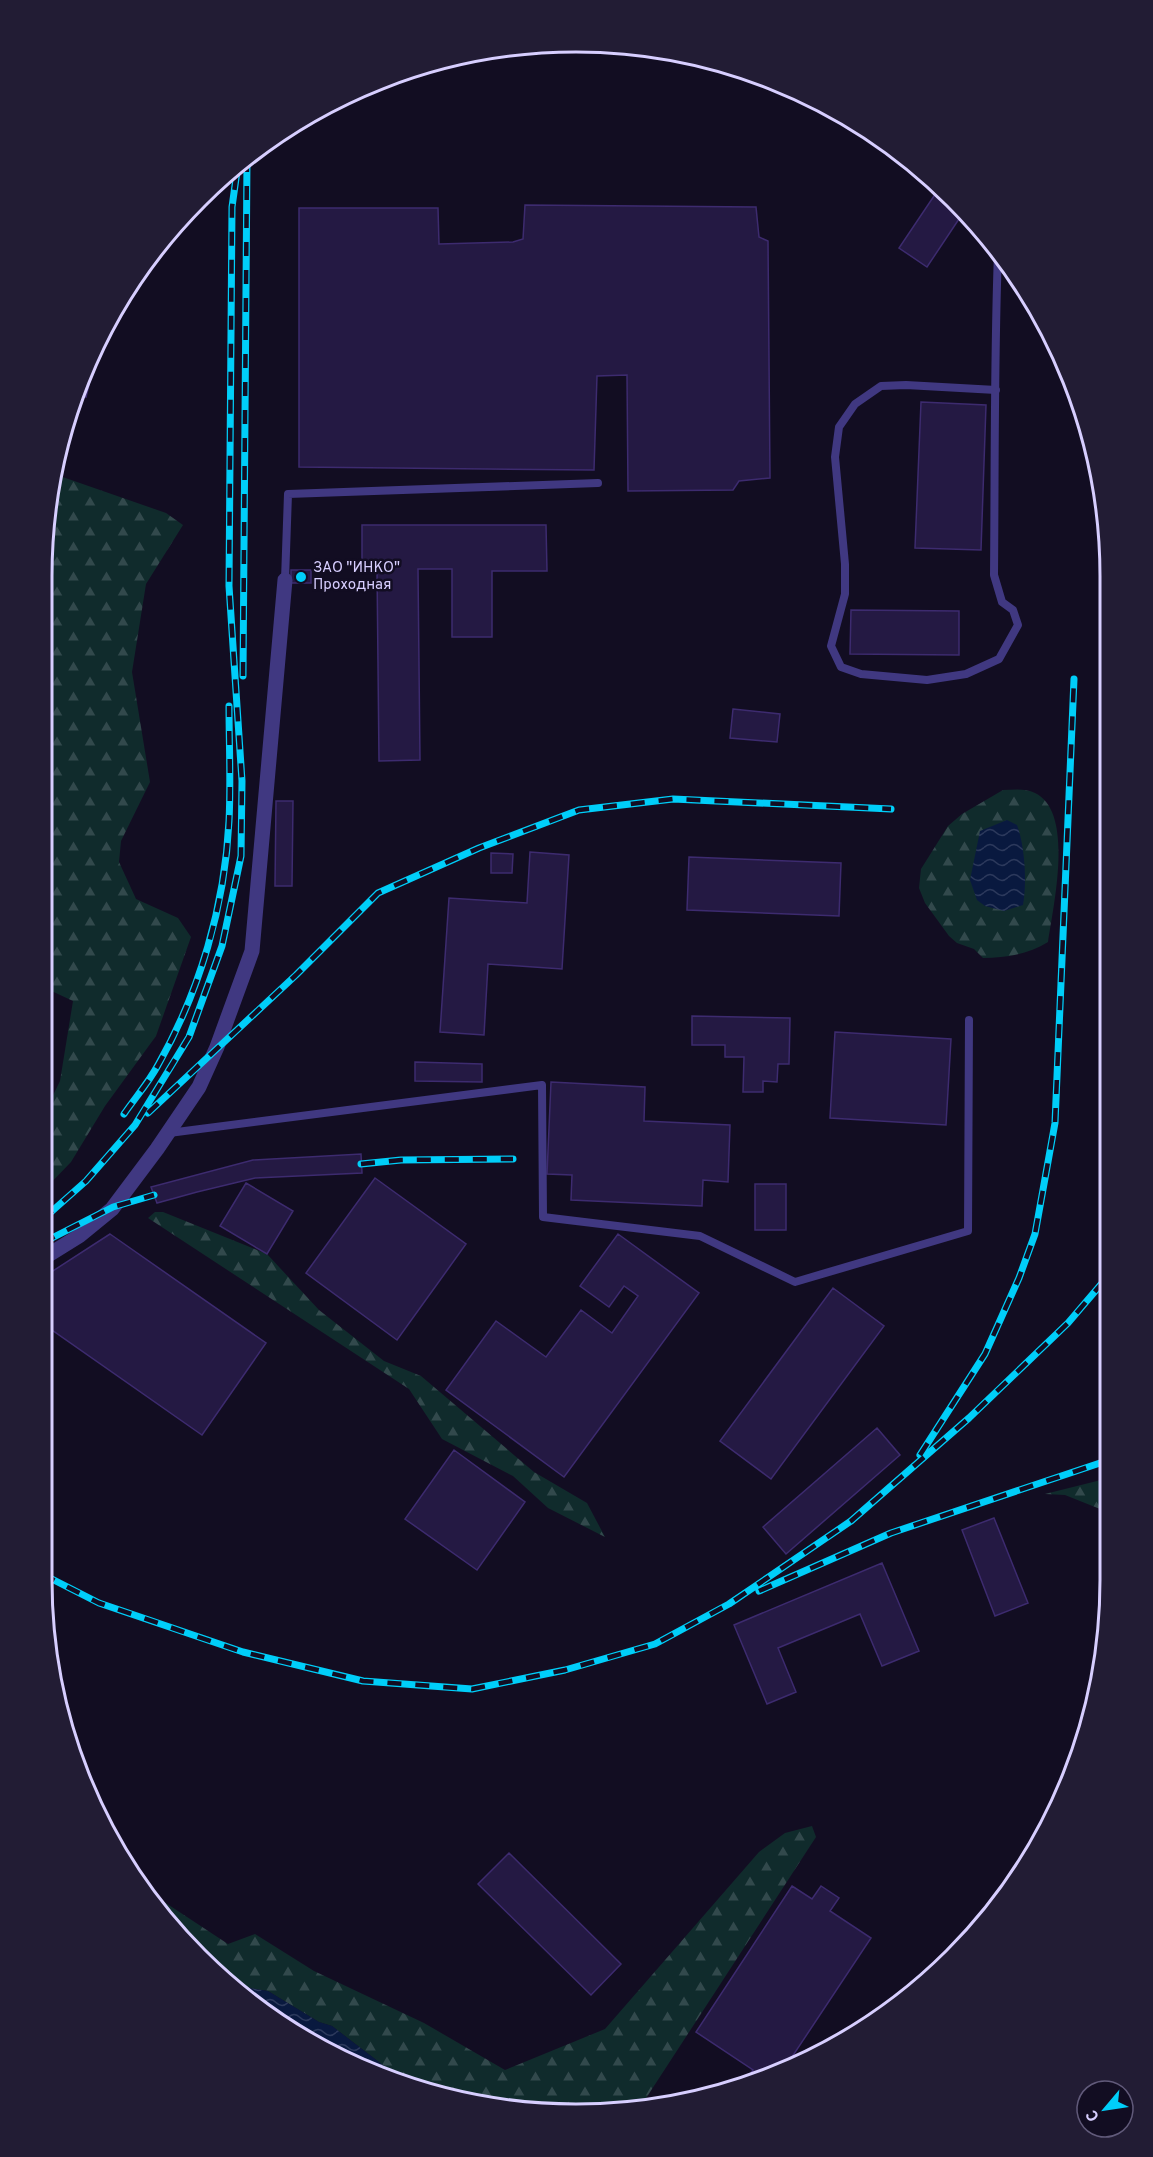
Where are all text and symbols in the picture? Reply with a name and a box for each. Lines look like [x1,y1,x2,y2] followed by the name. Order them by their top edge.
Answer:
[313,559,400,595] place label: ЗАО "ИНКО" Проходная
[294,570,308,584] marker: ЗАО "ИНКО" Проходная
[1075,2079,1135,2139] north arrow
[1082,2106,1105,2125] text: С

